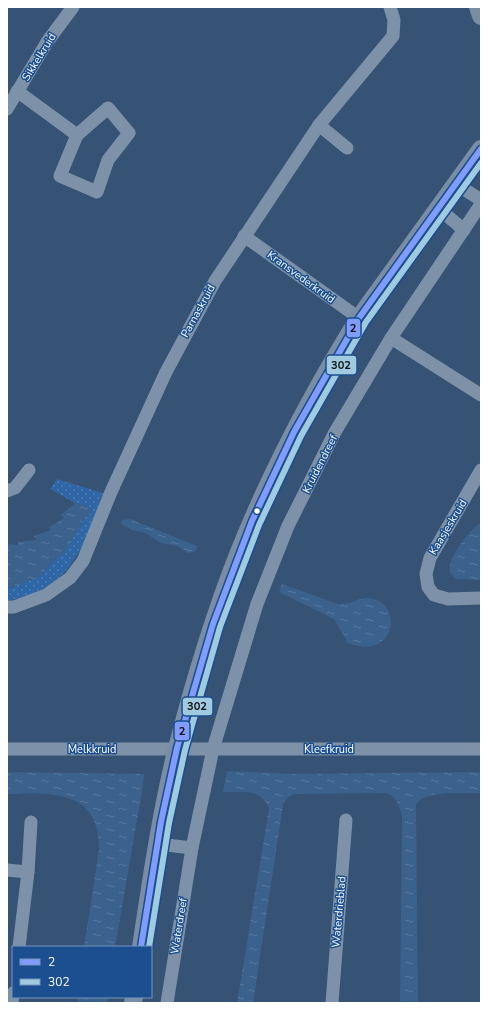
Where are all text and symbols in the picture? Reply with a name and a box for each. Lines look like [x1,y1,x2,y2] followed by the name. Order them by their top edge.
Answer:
[18,30,60,84] street label: Sikkelkruid
[264,247,338,307] street label: Kransvederkruid
[177,282,219,340] street label: Parnaskruid
[346,318,361,338] line badge: 2
[350,321,357,336] text: 2
[326,355,357,375] line badge: 302
[331,358,351,373] text: 302
[299,432,341,496] street label: Kruidendreef
[426,497,470,557] street label: Kaasjeskruid
[252,506,262,516] unlabelled marker
[182,697,213,716] line badge: 302
[187,699,207,714] text: 302
[174,721,190,741] line badge: 2
[179,724,186,739] text: 2
[68,742,116,757] street label: Melkkruid
[304,742,354,757] street label: Kleefkruid
[328,876,350,948] street label: Waterdrieblad
[167,897,191,955] street label: Waterdreef
[12,946,152,998] legend
[48,954,55,970] text: 2
[48,974,70,990] text: 302

